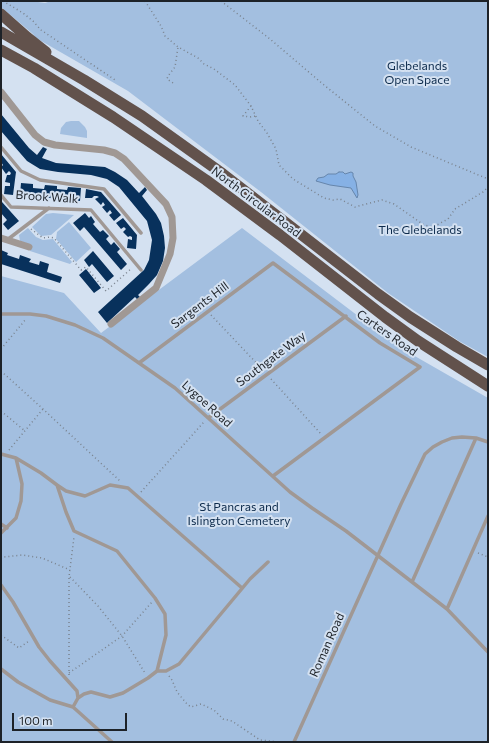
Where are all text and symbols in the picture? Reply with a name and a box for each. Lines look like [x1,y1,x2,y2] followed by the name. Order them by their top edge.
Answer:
[384,59,450,87] park label: Glebelands Open Space
[209,164,303,240] street label: North Circular Road
[15,188,79,206] street label: Brook Walk
[378,223,462,237] park label: The Glebelands
[168,279,232,331] street label: Sargents Hill
[354,307,420,359] street label: Carters Road
[234,328,308,390] street label: Southgate Way
[179,378,235,430] street label: Lygoe Road
[188,500,290,528] park label: St Pancras and Islington Cemetery
[306,611,348,679] street label: Roman Road
[14,705,129,731] scale bar
[19,713,53,727] text: 100 m

